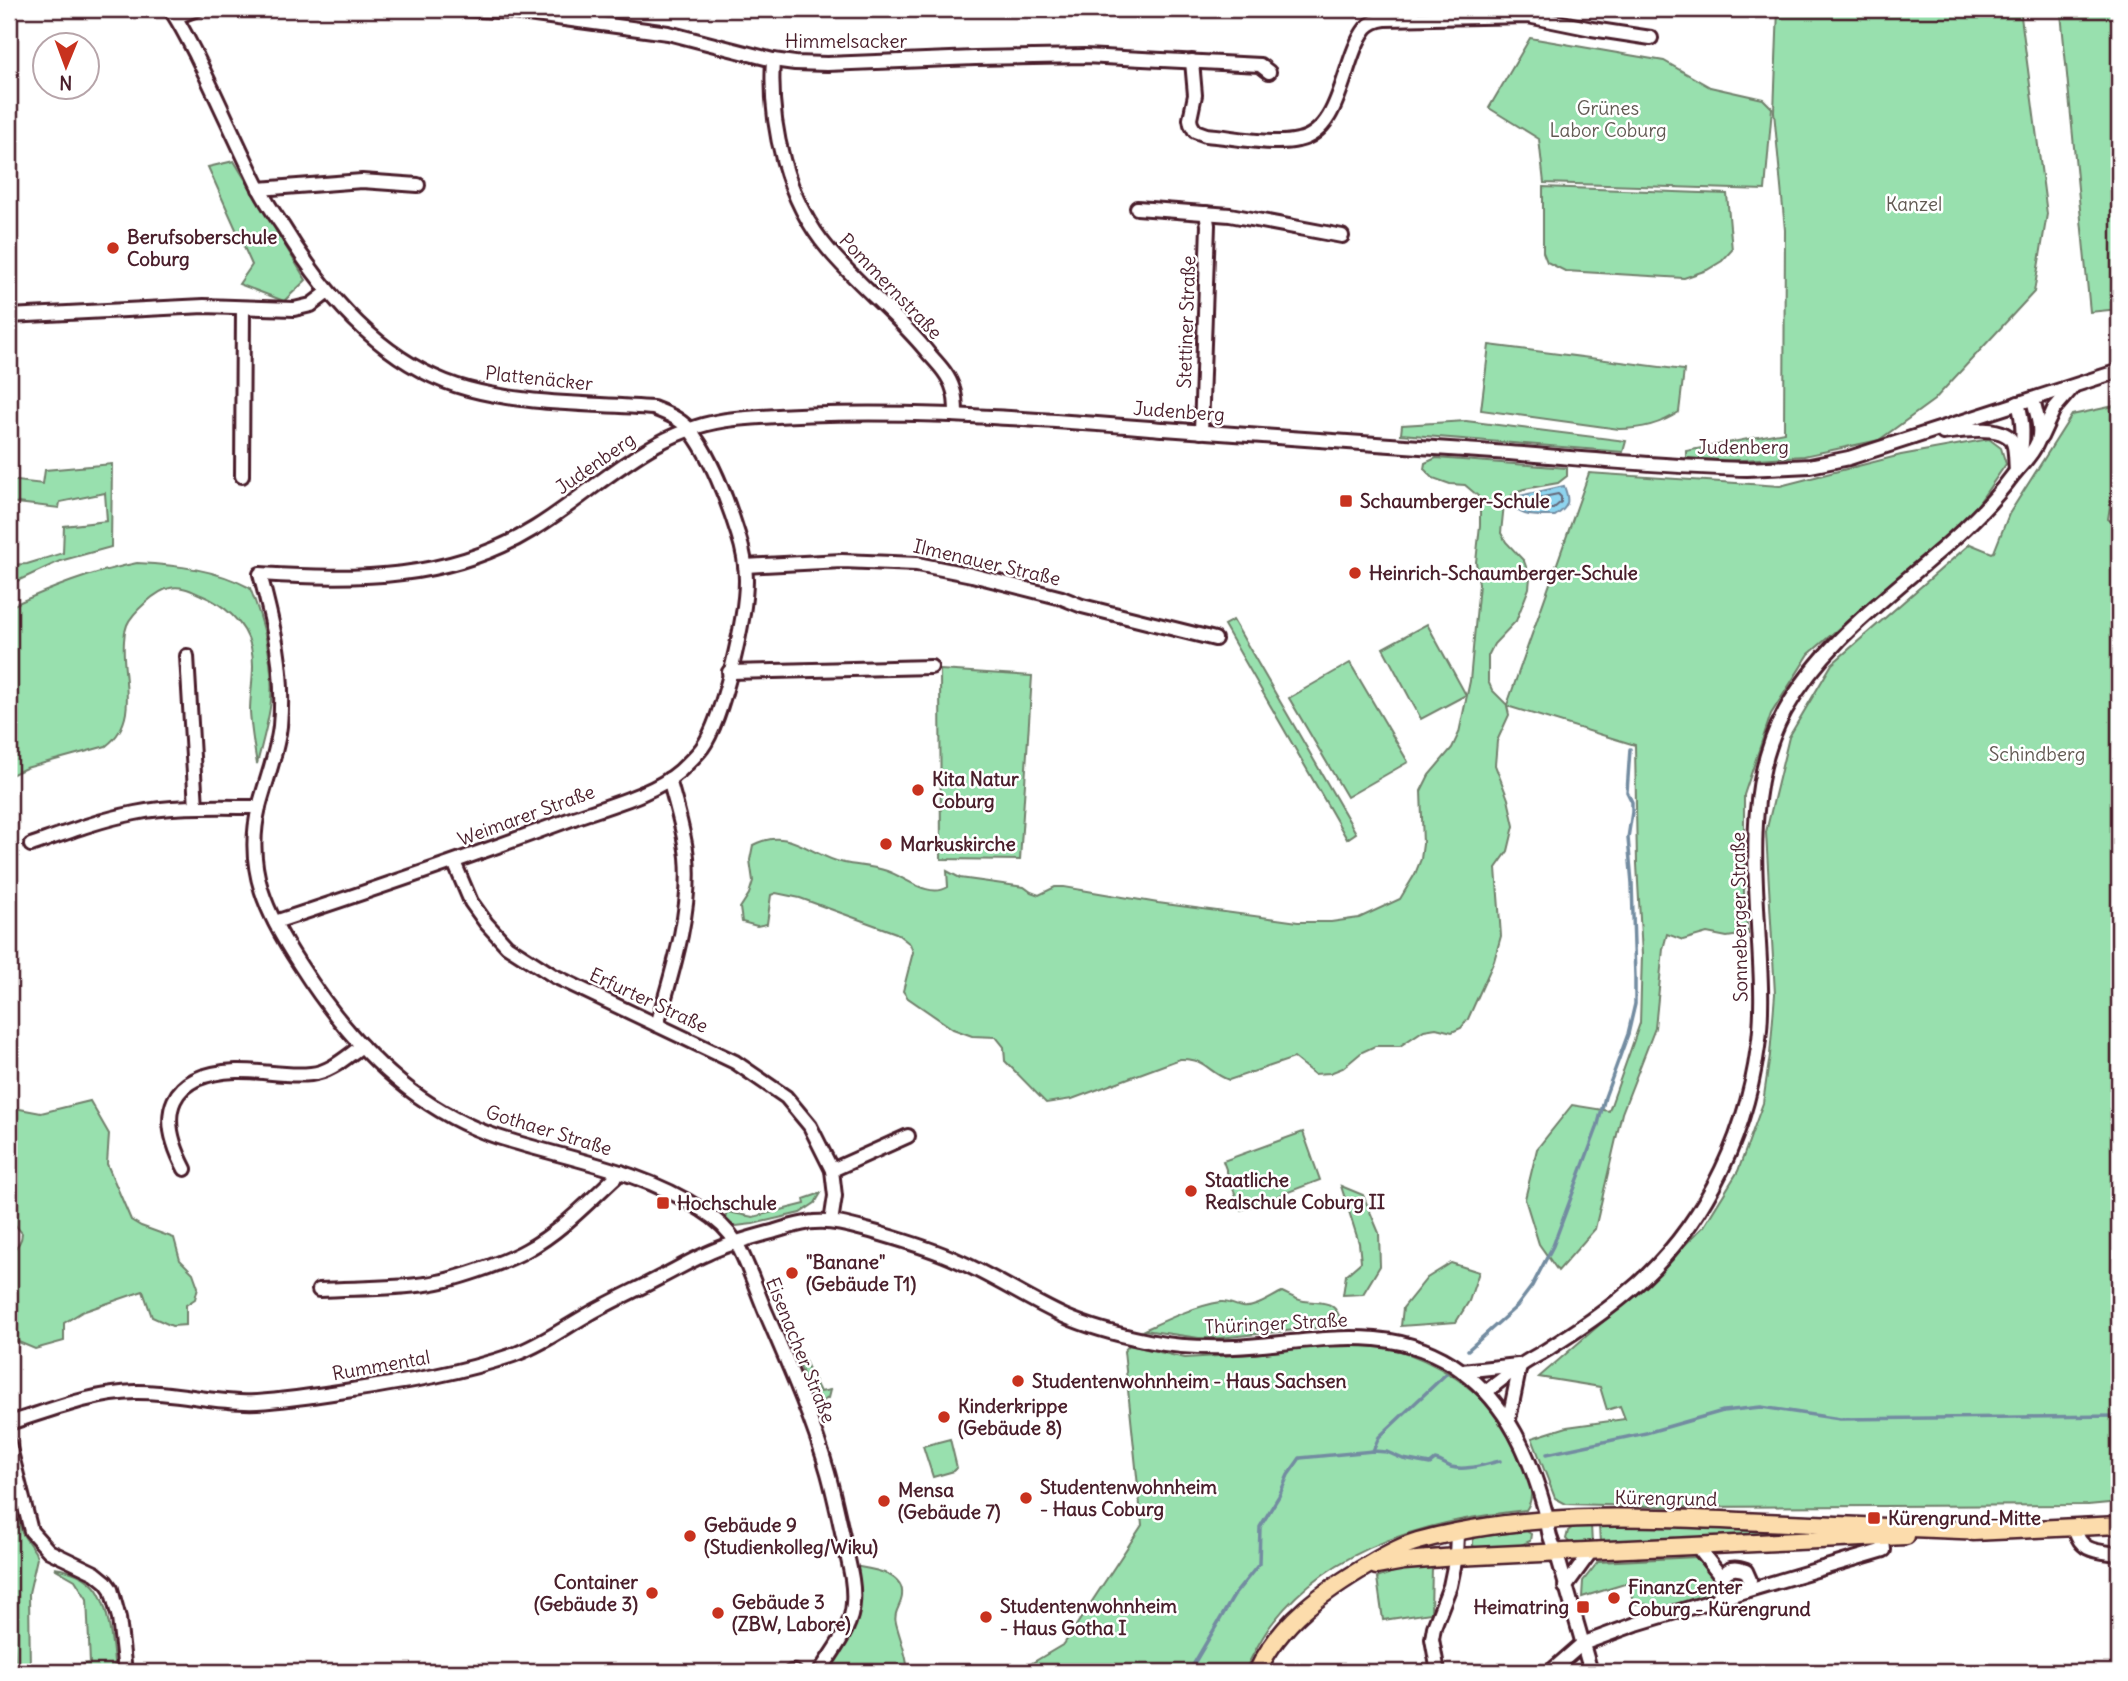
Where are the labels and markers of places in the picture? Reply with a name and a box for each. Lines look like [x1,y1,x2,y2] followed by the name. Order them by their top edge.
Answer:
[127,225,277,271] place label: Berufsoberschule Coburg
[105,240,121,256] marker: Berufsoberschule Coburg
[1360,489,1550,513] place label: Schaumberger-Schule
[1338,493,1354,509] marker: Schaumberger-Schule
[1369,561,1638,585] place label: Heinrich-Schaumberger-Schule
[1347,565,1363,581] marker: Heinrich-Schaumberger-Schule
[932,767,1019,813] place label: Kita Natur Coburg
[910,782,926,798] marker: Kita Natur Coburg
[900,832,1016,856] place label: Markuskirche
[878,836,894,852] marker: Markuskirche
[1205,1168,1385,1214] place label: Staatliche Realschule Coburg II
[1183,1183,1199,1199] marker: Staatliche Realschule Coburg II
[677,1191,777,1215] place label: Hochschule
[655,1195,671,1211] marker: Hochschule
[806,1250,916,1296] place label: "Banane" (Gebäude T1)
[784,1265,800,1281] marker: "Banane" (Gebäude T1)
[1032,1369,1347,1393] place label: Studentenwohnheim - Haus Sachsen
[1010,1373,1026,1389] marker: Studentenwohnheim - Haus Sachsen
[958,1394,1068,1440] place label: Kinderkrippe (Gebäude 8)
[936,1409,952,1425] marker: Kinderkrippe (Gebäude 8)
[1040,1475,1217,1521] place label: Studentenwohnheim - Haus Coburg
[898,1478,1001,1524] place label: Mensa (Gebäude 7)
[1018,1490,1034,1506] marker: Studentenwohnheim - Haus Coburg
[876,1493,892,1509] marker: Mensa (Gebäude 7)
[1888,1506,2041,1530] place label: Kürengrund-Mitte
[1866,1510,1882,1526] marker: Kürengrund-Mitte
[704,1513,878,1559] place label: Gebäude 9 (Studienkolleg/Wiku)
[682,1528,698,1544] marker: Gebäude 9 (Studienkolleg/Wiku)
[534,1570,638,1616] place label: Container (Gebäude 3)
[1628,1575,1811,1621] place label: FinanzCenter Coburg - Kürengrund
[644,1585,660,1601] marker: Container (Gebäude 3)
[732,1590,851,1636] place label: Gebäude 3 (ZBW, Labore)
[1606,1590,1622,1606] marker: FinanzCenter Coburg - Kürengrund
[1000,1594,1177,1640] place label: Studentenwohnheim - Haus Gotha I
[1473,1595,1569,1619] place label: Heimatring
[1575,1599,1591,1615] marker: Heimatring
[710,1605,726,1621] marker: Gebäude 3 (ZBW, Labore)
[978,1609,994,1625] marker: Studentenwohnheim - Haus Gotha I

